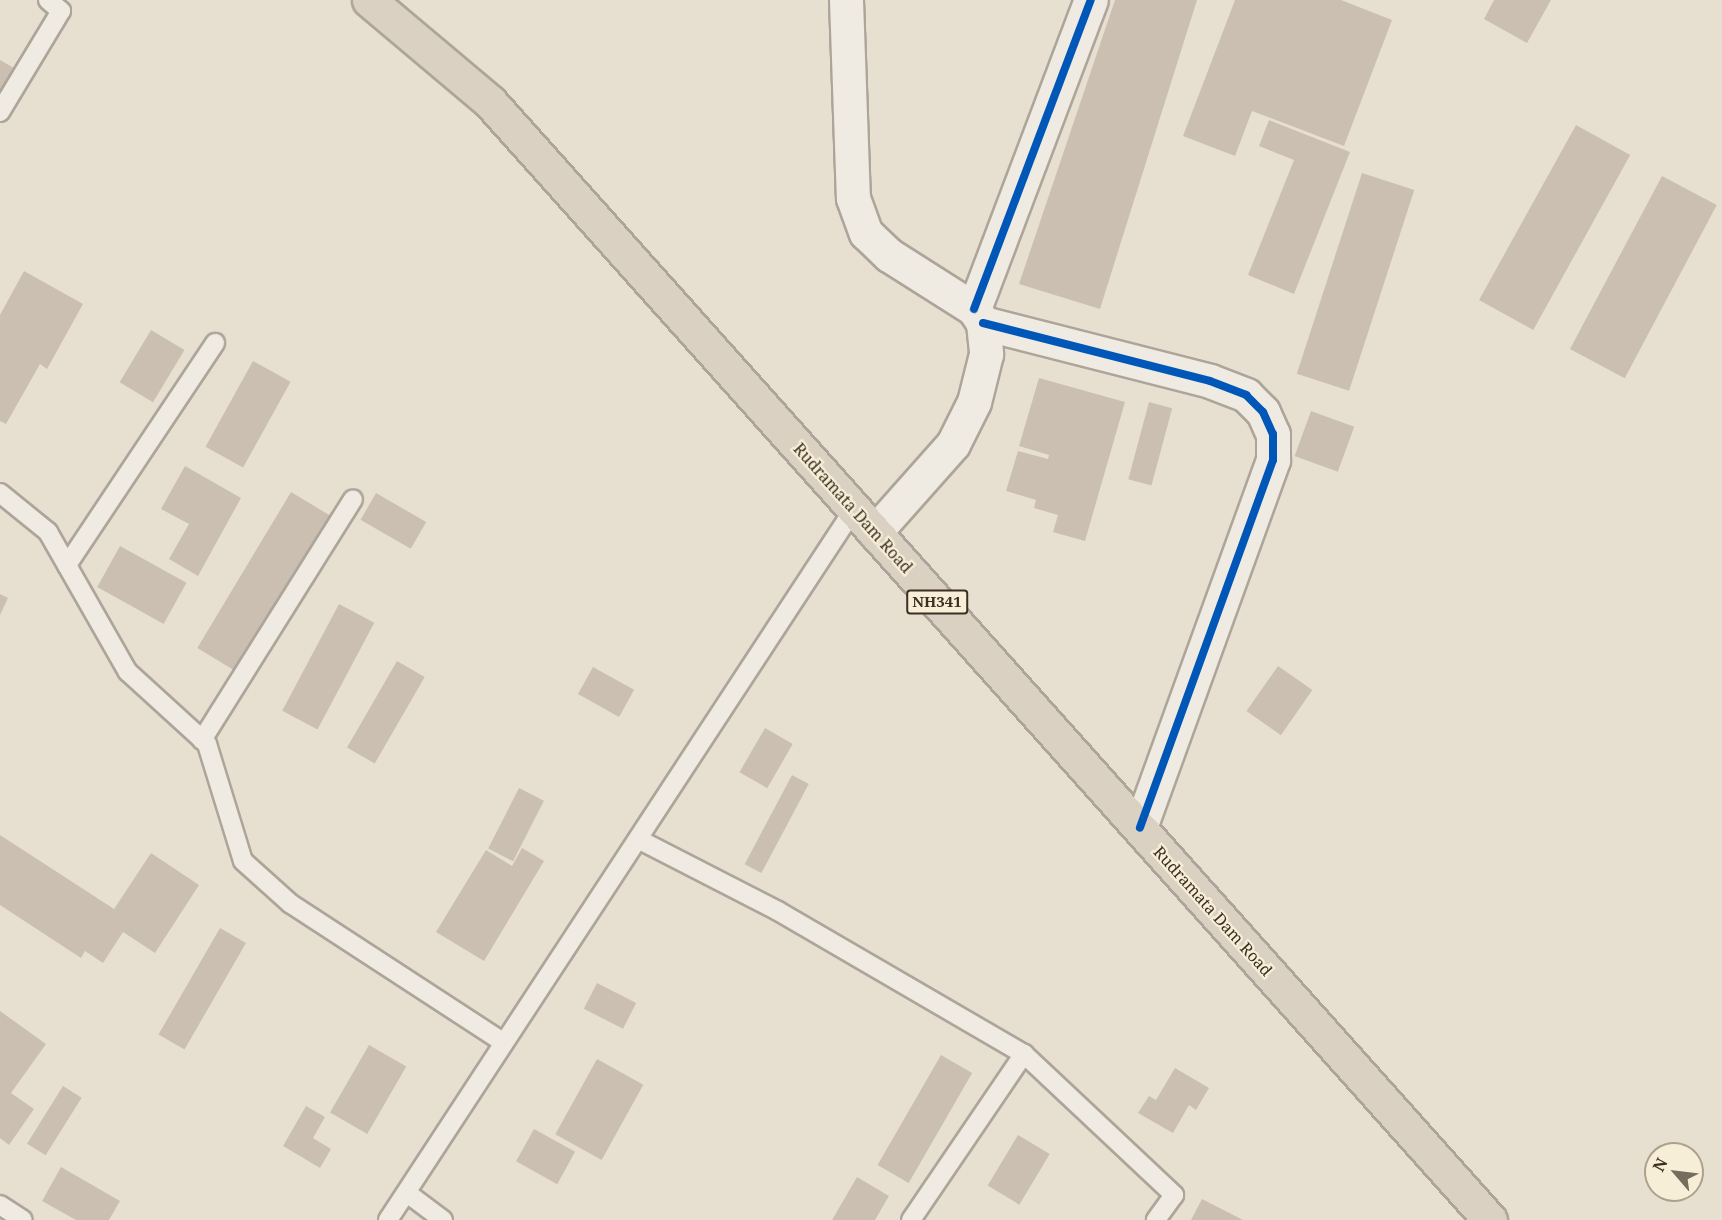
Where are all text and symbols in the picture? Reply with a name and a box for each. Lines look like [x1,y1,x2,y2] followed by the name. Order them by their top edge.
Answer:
[790,439,916,577] street label: Rudramata Dam Road
[906,590,968,614] road number: NH341
[1150,842,1276,980] street label: Rudramata Dam Road
[1644,1142,1704,1202] north arrow
[1647,1154,1673,1175] text: N

